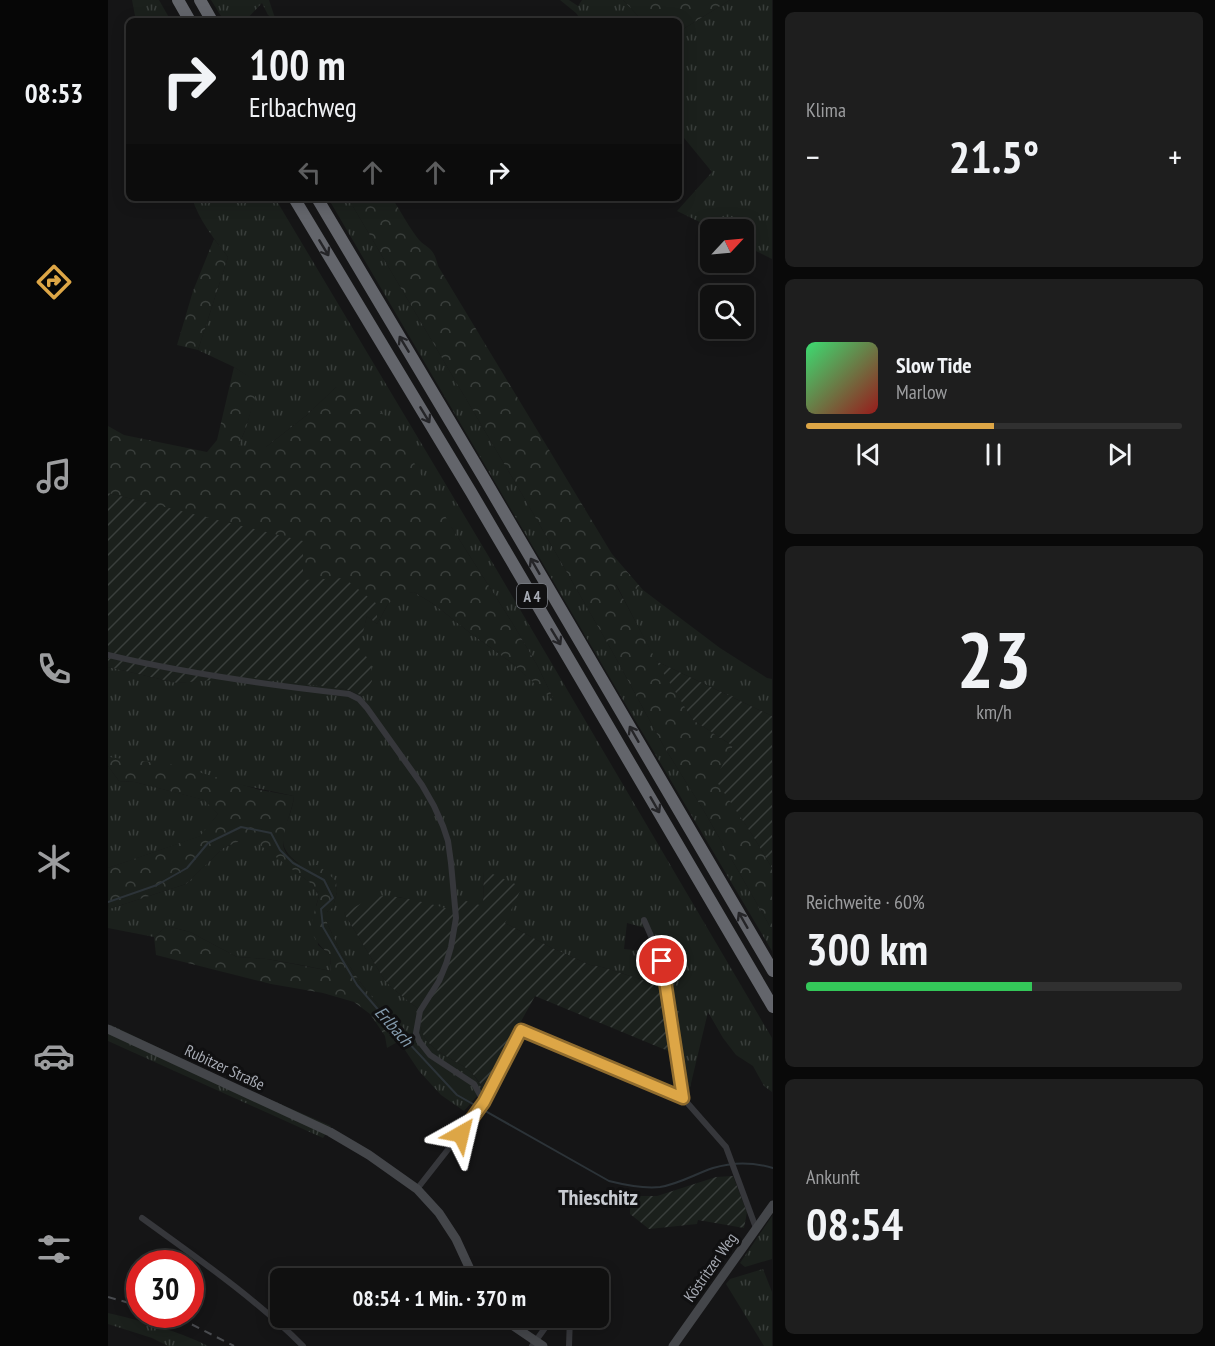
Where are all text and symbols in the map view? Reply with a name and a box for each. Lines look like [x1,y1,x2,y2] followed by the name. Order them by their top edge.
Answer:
[249,37,346,92] text: 100 m
[150,42,228,120] icon: right
[25,76,83,110] text: 08:53
[249,90,357,124] text: Erlbachweg
[806,97,846,123] text: Klima
[949,127,1039,185] text: 21.5°
[806,135,820,178] text: −
[1168,135,1182,178] text: +
[293,156,326,189] icon: left
[356,156,389,189] icon: ahead
[419,156,452,189] icon: ahead
[482,156,515,189] icon: right
[700,219,754,273] north arrow
[700,219,754,339] map controls
[319,239,331,256] one-way arrow
[33,261,75,303] icon: directions
[700,285,754,339] button: search
[397,336,409,353] one-way arrow
[896,351,972,379] text: Slow Tide
[896,379,947,405] text: Marlow
[419,406,431,423] one-way arrow
[852,438,885,471] icon: previous
[977,438,1010,471] icon: pause
[1103,438,1136,471] icon: next
[33,455,75,497] icon: music
[529,558,541,575] one-way arrow
[517,584,547,608] road number: A 4
[957,609,1031,710] text: 23
[551,628,563,645] one-way arrow
[33,648,75,690] icon: phone
[976,699,1012,725] text: km/h
[627,726,639,743] one-way arrow
[649,796,661,813] one-way arrow
[33,841,75,883] icon: climate
[806,889,925,915] text: Reichweite · 60%
[737,912,749,929] one-way arrow
[806,919,928,977] text: 300 km
[636,935,687,986] pin
[645,944,678,977] icon: arrive
[370,1001,419,1052] water label: Erlbach
[33,1035,75,1077] icon: car
[182,1040,268,1094] street label: Rubitzer Straße
[429,1102,493,1166] position arrow
[806,1164,860,1190] text: Ankunft
[558,1183,638,1211] district label: Thieschitz
[806,1194,903,1252] text: 08:54
[33,1228,75,1270] icon: filters
[679,1229,741,1305] street label: Köstritzer Weg
[126,1250,204,1328] speed limit sign: 30
[353,1284,526,1312] text: 08:54 · 1 Min. · 370 m

